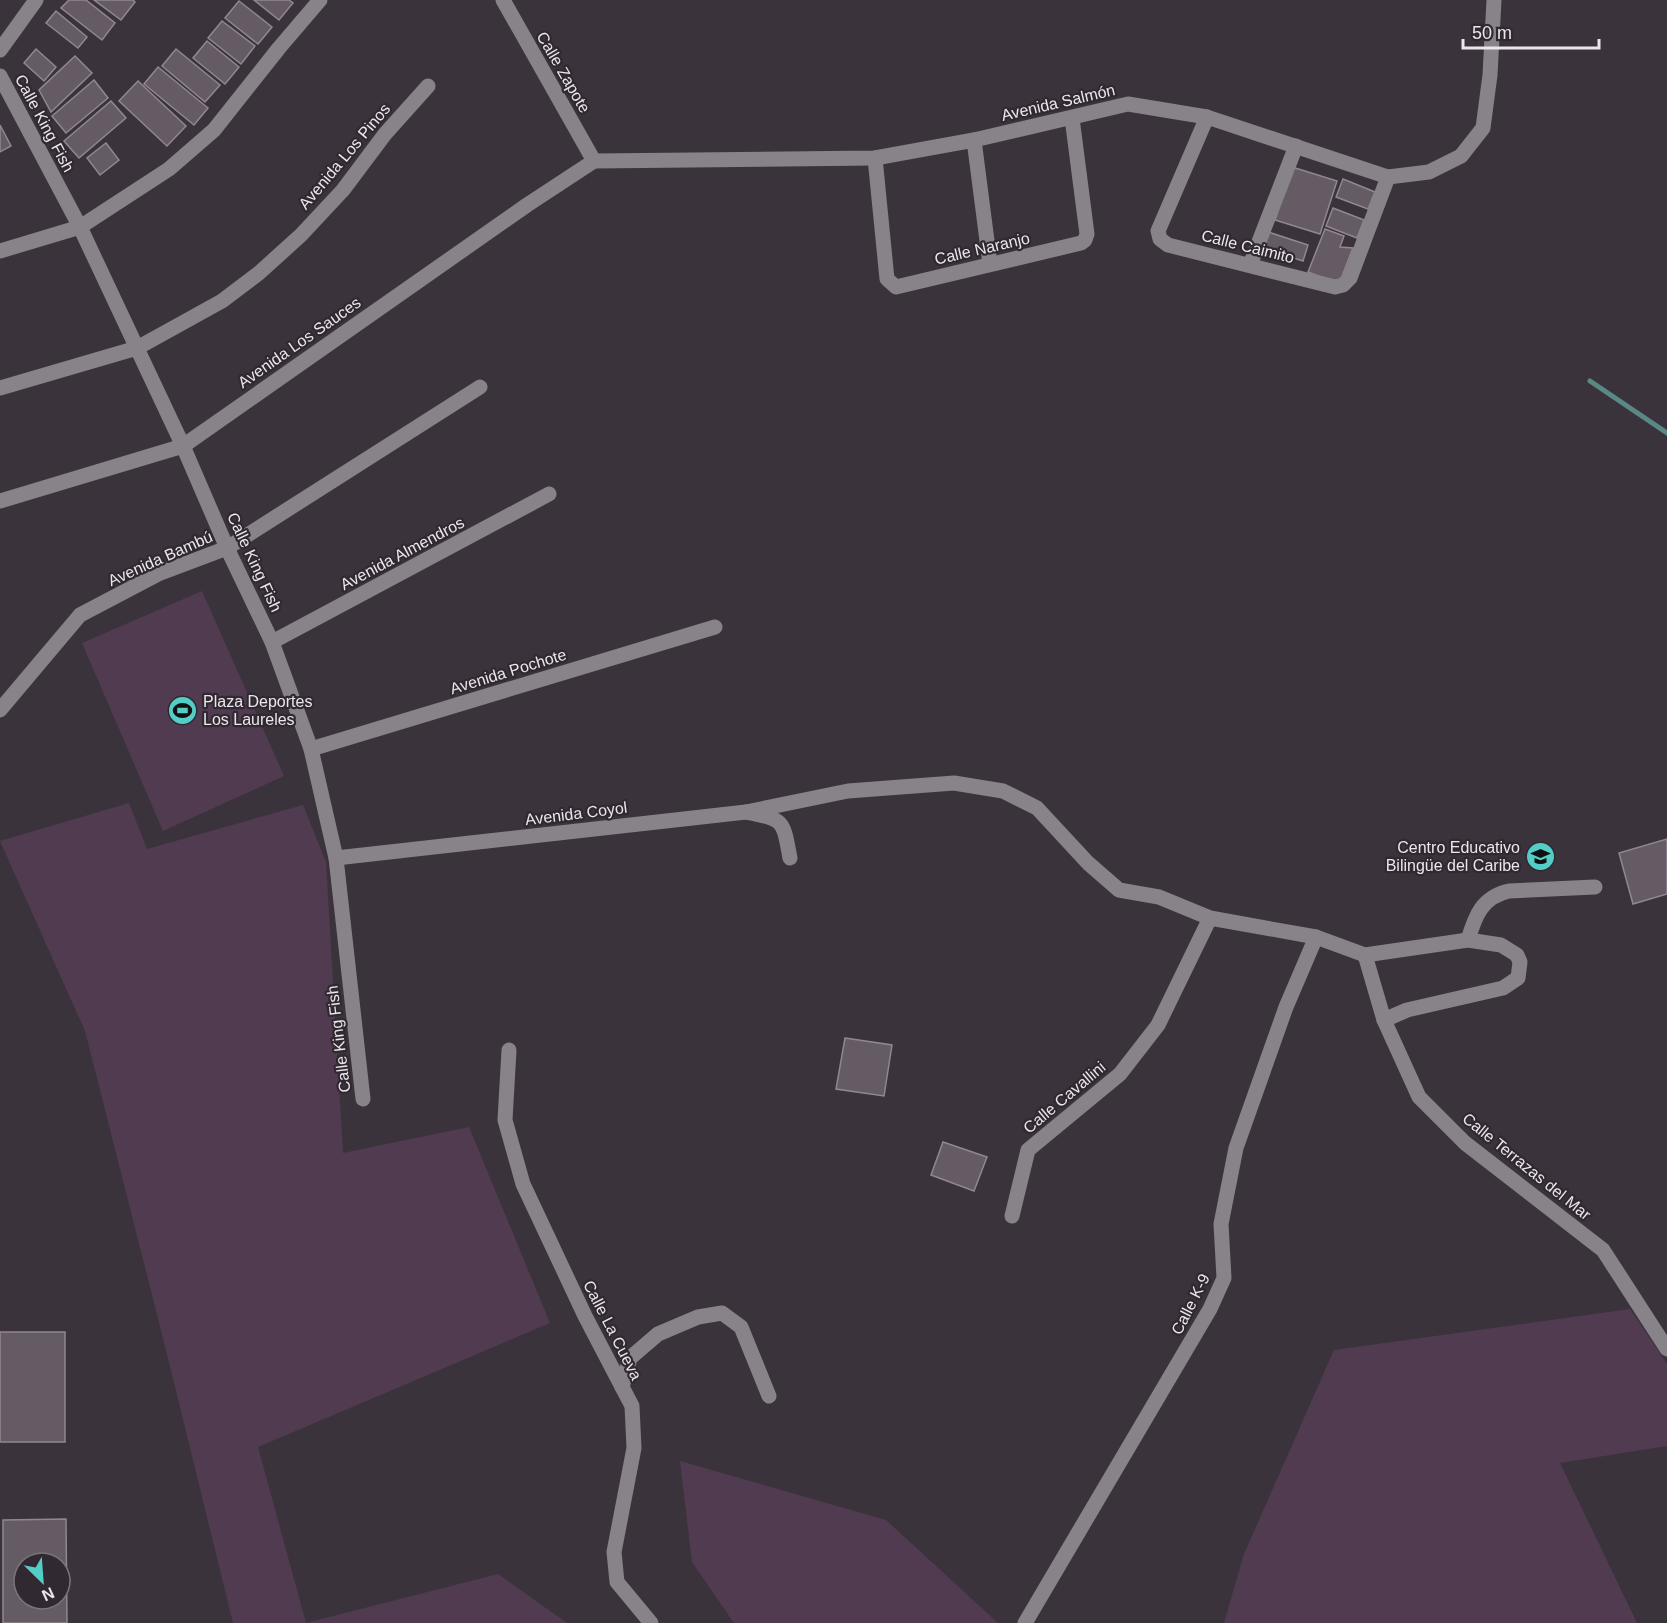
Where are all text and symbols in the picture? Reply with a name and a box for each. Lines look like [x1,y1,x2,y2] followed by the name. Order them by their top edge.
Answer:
[1463,12,1600,50] scale bar
[1472,23,1512,43] text: 50 m
[534,29,594,116] street label: Calle Zapote
[12,72,77,175] street label: Calle King Fish
[1000,81,1117,124] street label: Avenida Salmón
[295,100,393,212] street label: Avenida Los Pinos
[1200,227,1296,266] street label: Calle Caimito
[933,229,1031,268] street label: Calle Naranjo
[235,294,364,391] street label: Avenida Los Sauces
[224,510,285,615] street label: Calle King Fish
[338,514,467,593] street label: Avenida Almendros
[105,528,215,589] street label: Avenida Bambú
[448,646,568,697] street label: Avenida Pochote
[203,693,312,728] place label: Plaza Deportes Los Laureles
[166,694,198,726] sports icon: Plaza Deportes Los Laureles
[524,799,628,828] street label: Avenida Coyol
[1386,839,1520,874] place label: Centro Educativo Bilingüe del Caribe
[1525,840,1557,872] school or university icon: Centro Educativo Bilingüe del Caribe
[324,984,353,1093] street label: Calle King Fish
[1020,1058,1109,1136] street label: Calle Cavallini
[1459,1110,1595,1224] street label: Calle Terrazas del Mar
[1168,1271,1213,1337] street label: Calle K-9
[580,1278,645,1383] street label: Calle La Cueva
[12,1551,72,1611] north arrow
[39,1584,57,1604] text: N

